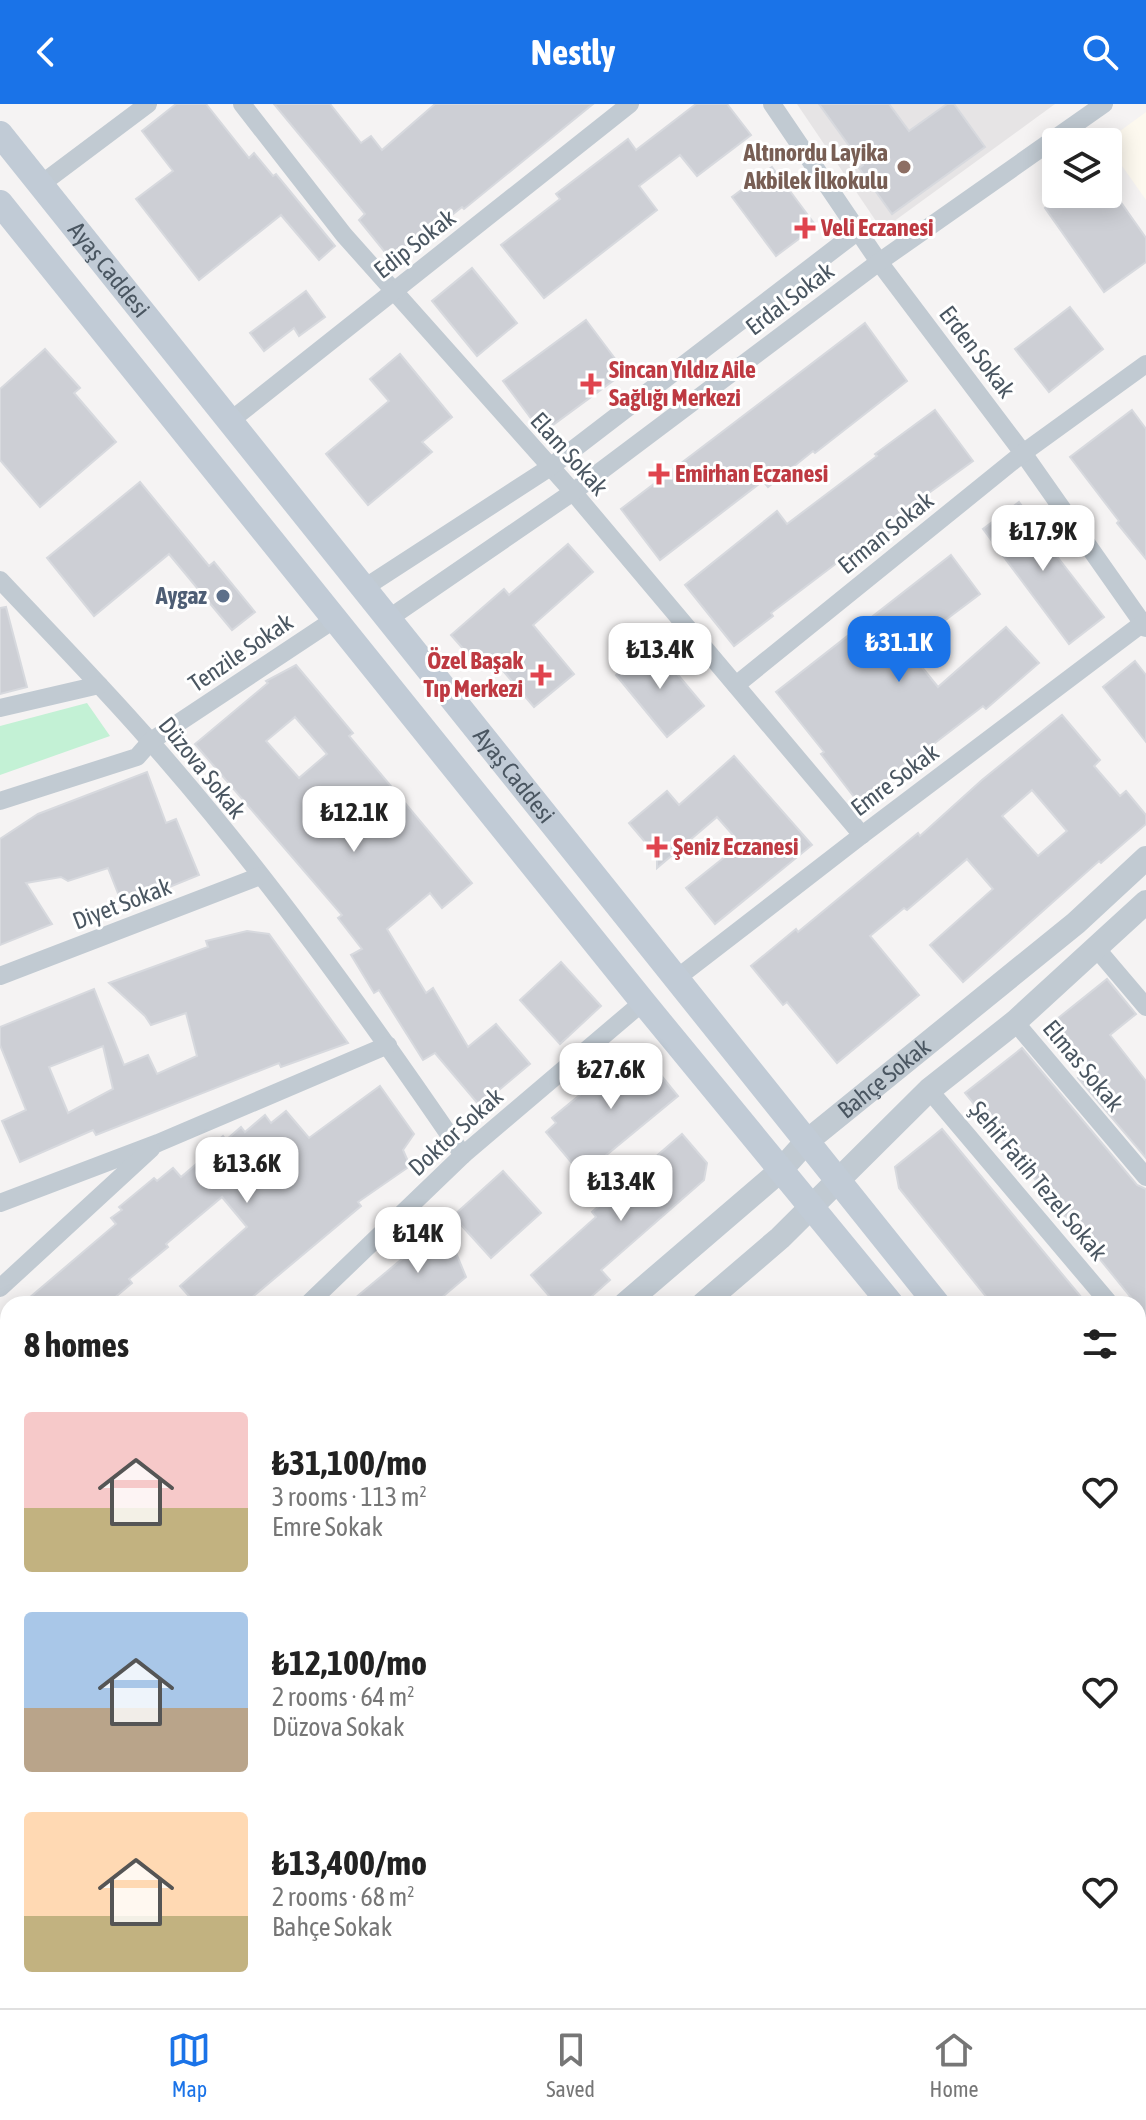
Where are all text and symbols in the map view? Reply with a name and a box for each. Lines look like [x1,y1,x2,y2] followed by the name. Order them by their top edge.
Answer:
[24,30,68,74] icon: back
[1078,30,1122,74] icon: search
[531,31,615,73] text: Nestly
[1042,128,1122,208] map controls
[1042,128,1122,208] button: layers
[743,139,888,194] place label: Altınordu Layika Akbilek İlkokulu
[895,158,913,176] marker: Altınordu Layika Akbilek İlkokulu
[369,203,461,284] street label: Edip Sokak
[820,214,934,241] place label: Veli Eczanesi
[63,217,155,322] street label: Ayaş Caddesi
[796,219,814,237] marker: Veli Eczanesi
[740,257,839,340] street label: Erdal Sokak
[934,300,1021,403] street label: Erden Sokak
[609,356,756,411] place label: Sincan Yıldız Aile Sağlığı Merkezi
[580,373,602,395] marker: Sincan Yıldız Aile Sağlığı Merkezi
[525,407,614,501] street label: Elam Sokak
[675,460,828,487] place label: Emirhan Eczanesi
[650,465,668,483] marker: Emirhan Eczanesi
[833,486,939,579] street label: Erman Sokak
[978,505,1108,573] pin: ₺17.9K
[1009,516,1077,546] text: ₺17.9K
[155,582,207,609] place label: Aygaz
[214,587,232,605] marker: Aygaz
[184,608,298,697] street label: Tenzile Sokak
[834,616,964,684] pin: ₺31.1K
[595,623,725,691] pin: ₺13.4K
[865,627,933,657] text: ₺31.1K
[626,634,694,664] text: ₺13.4K
[424,647,523,702] place label: Özel Başak Tıp Merkezi
[530,664,552,686] marker: Özel Başak Tıp Merkezi
[153,712,252,824] street label: Düzova Sokak
[468,722,560,828] street label: Ayaş Caddesi
[846,738,944,821] street label: Emre Sokak
[289,786,419,854] pin: ₺12.1K
[320,797,388,827] text: ₺12.1K
[673,833,799,860] place label: Şeniz Eczanesi
[648,838,666,856] marker: Şeniz Eczanesi
[69,872,175,935] street label: Diyet Sokak
[1038,1015,1129,1117] street label: Elmas Sokak
[832,1032,936,1124] street label: Bahçe Sokak
[546,1043,676,1111] pin: ₺27.6K
[577,1054,645,1084] text: ₺27.6K
[403,1082,509,1181] street label: Doktor Sokak
[964,1096,1113,1266] street label: Şehit Fatih Tezel Sokak
[182,1137,312,1205] pin: ₺13.6K
[213,1148,281,1178] text: ₺13.6K
[556,1155,686,1223] pin: ₺13.4K
[587,1166,655,1196] text: ₺13.4K
[371,1207,465,1275] pin: ₺14K
[393,1218,443,1248] text: ₺14K
[1078,1322,1122,1366] icon: filters
[24,1325,129,1364] text: 8 homes
[272,1443,427,1482] text: ₺31,100/mo
[88,1444,184,1540] icon: home
[1078,1470,1122,1514] icon: heart
[272,1482,427,1512] text: 3 rooms · 113 m²
[272,1512,383,1542] text: Emre Sokak
[272,1643,427,1682] text: ₺12,100/mo
[88,1644,184,1740] icon: home
[1078,1670,1122,1714] icon: heart
[272,1682,414,1712] text: 2 rooms · 64 m²
[272,1712,404,1742] text: Düzova Sokak
[272,1843,427,1882] text: ₺13,400/mo
[88,1844,184,1940] icon: home
[1078,1870,1122,1914] icon: heart
[272,1882,414,1912] text: 2 rooms · 68 m²
[272,1912,392,1942] text: Bahçe Sokak
[167,2028,211,2102] tab: Map
[546,2028,595,2102] tab: Saved
[930,2028,979,2102] tab: Home

